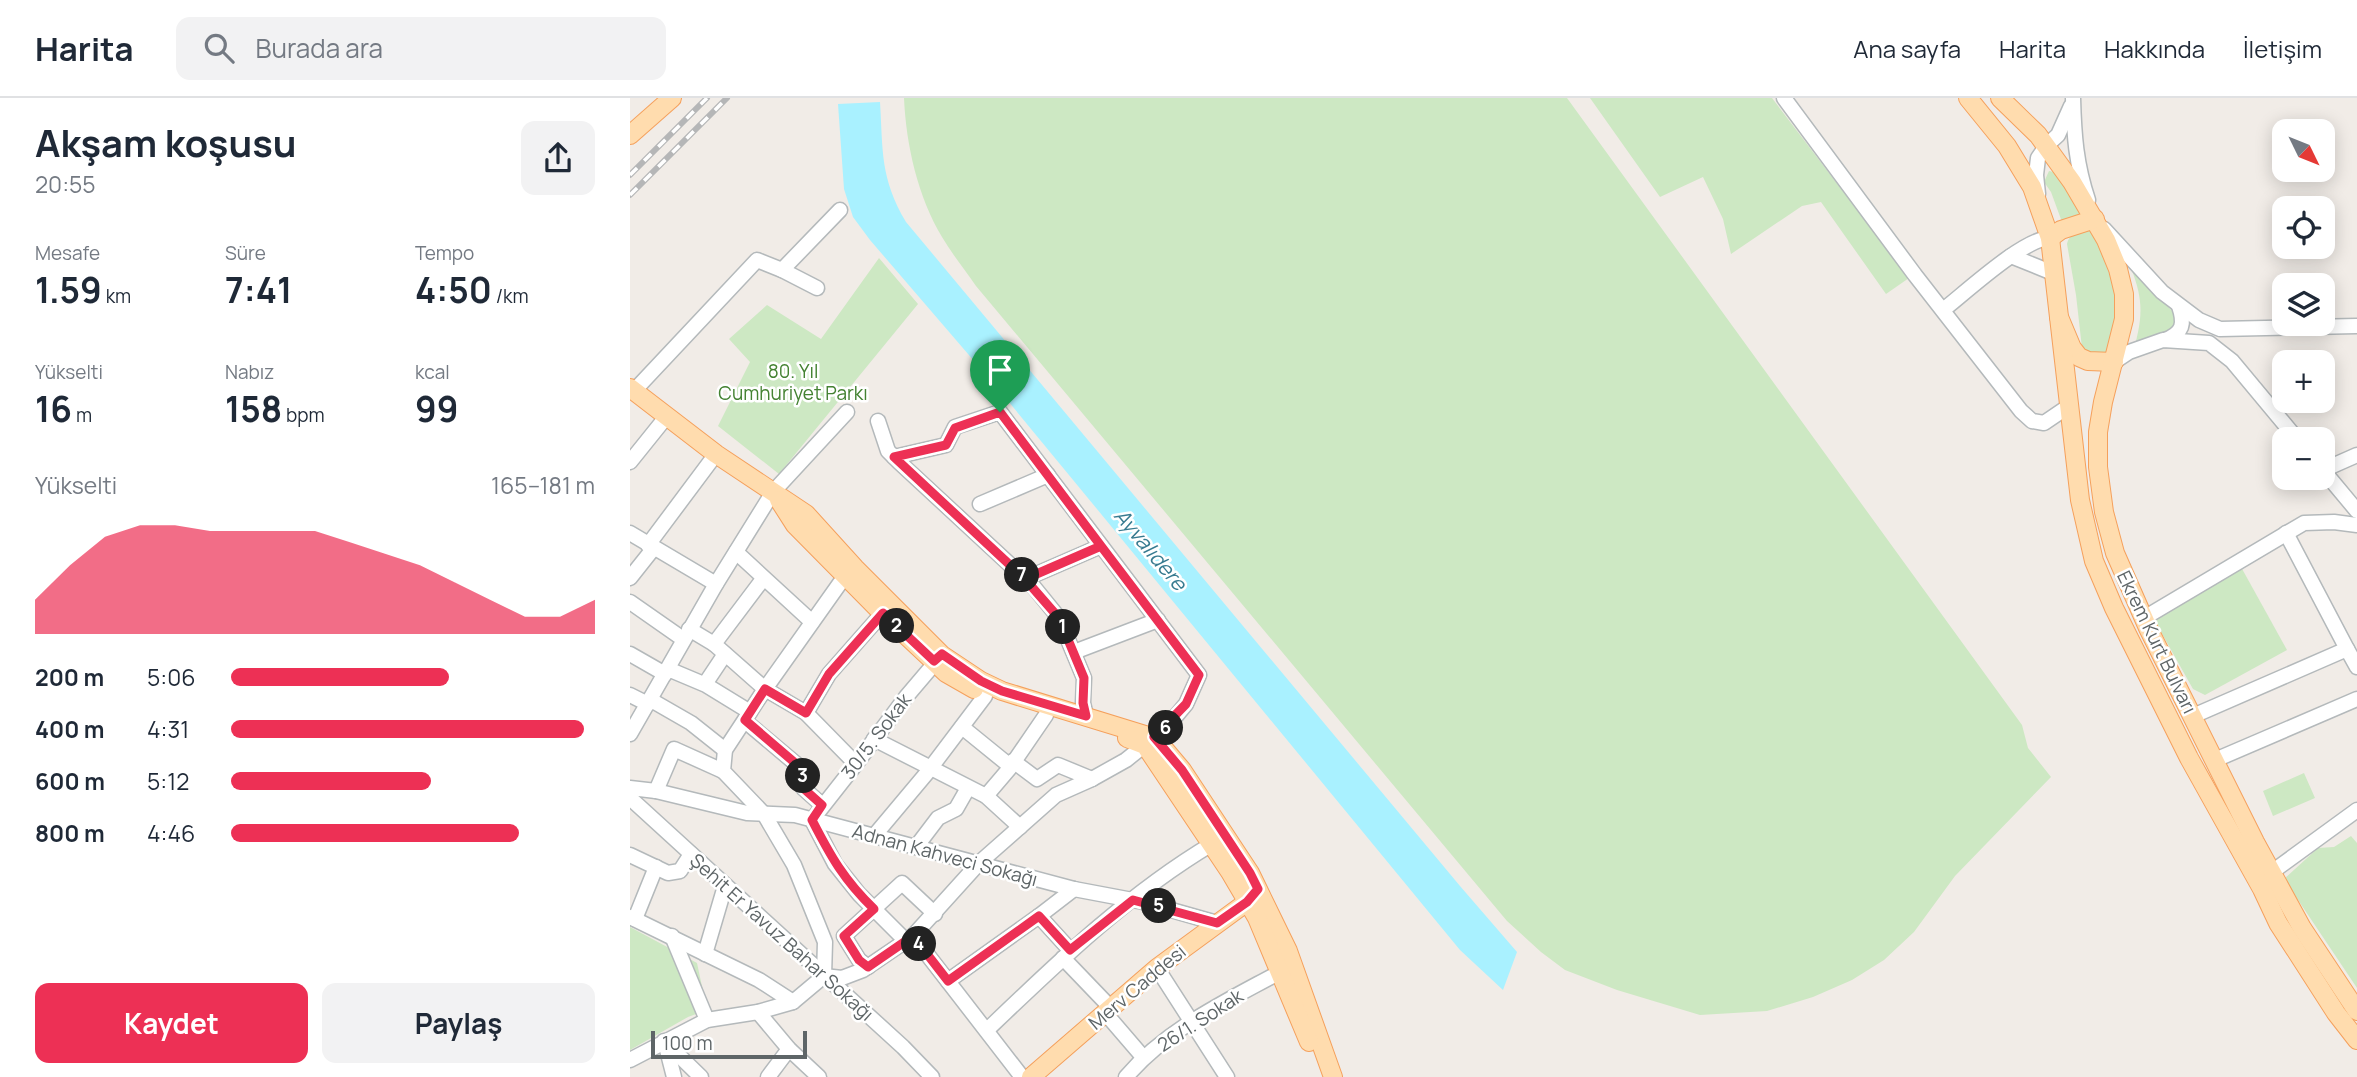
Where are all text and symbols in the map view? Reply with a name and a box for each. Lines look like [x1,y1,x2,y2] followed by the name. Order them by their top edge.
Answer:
[176,17,666,80] search box
[35,26,134,71] text: Harita
[200,29,238,67] icon: search
[256,30,383,66] text: Burada ara
[1853,32,1961,65] text: Ana sayfa
[1999,32,2066,65] text: Harita
[2104,32,2205,65] text: Hakkında
[2243,32,2322,65] text: İletişim
[35,116,297,168] text: Akşam koşusu
[2272,119,2334,182] north arrow
[2272,119,2335,490] map controls
[521,121,595,195] button: share
[35,168,96,200] text: 20:55
[2272,196,2335,259] button: locate
[35,240,100,266] text: Mesafe
[225,240,266,266] text: Süre
[415,240,474,266] text: Tempo
[35,266,102,314] text: 1.59
[225,266,292,314] text: 7:41
[415,266,492,314] text: 4:50
[2272,273,2335,336] button: layers
[102,283,131,309] text: km
[492,283,529,309] text: /km
[970,340,1030,412] pin
[2272,350,2335,413] button: +
[981,351,1019,389] icon: arrive
[718,358,868,406] park label: 80. Yıl Cumhuriyet Parkı
[35,359,103,385] text: Yükselti
[225,359,274,385] text: Nabız
[415,359,450,385] text: kcal
[35,385,72,433] text: 16
[225,385,282,433] text: 158
[415,385,459,433] text: 99
[72,402,92,428] text: m
[282,402,325,428] text: bpm
[2272,427,2335,490] button: −
[35,469,117,501] text: Yükselti
[491,469,595,501] text: 165–181 m
[1108,502,1195,597] water label: Ayvalıdere
[1004,558,1040,592] pin: 7
[1016,561,1027,587] text: 7
[2111,566,2203,718] street label: Ekrem Kurt Bulvarı
[880,608,914,644] pin: 2
[1046,610,1080,644] pin: 1
[891,612,902,638] text: 2
[1058,613,1067,639] text: 1
[35,661,104,693] text: 200 m
[147,661,195,693] text: 5:06
[835,687,917,784] street label: 30/5. Sokak
[1148,710,1184,746] pin: 6
[35,713,105,745] text: 400 m
[147,713,189,745] text: 4:31
[1160,714,1171,740] text: 6
[786,758,820,794] pin: 3
[797,762,808,788] text: 3
[35,765,105,797] text: 600 m
[147,765,189,797] text: 5:12
[35,817,105,849] text: 800 m
[147,817,195,849] text: 4:46
[849,818,1041,892] street label: Adnan Kahveci Sokağı
[685,847,879,1027] street label: Şehit Er Yavuz Bahar Sokağı
[1142,888,1176,924] pin: 5
[1153,892,1164,918] text: 5
[902,926,936,962] pin: 4
[913,930,924,956] text: 4
[1083,939,1191,1035] street label: Merv Caddesi
[1152,982,1248,1057] street label: 26/1. Sokak
[35,983,308,1063] button: Kaydet
[322,983,595,1063] button: Paylaş
[651,1028,807,1060] scale bar
[662,1030,713,1056] text: 100 m

